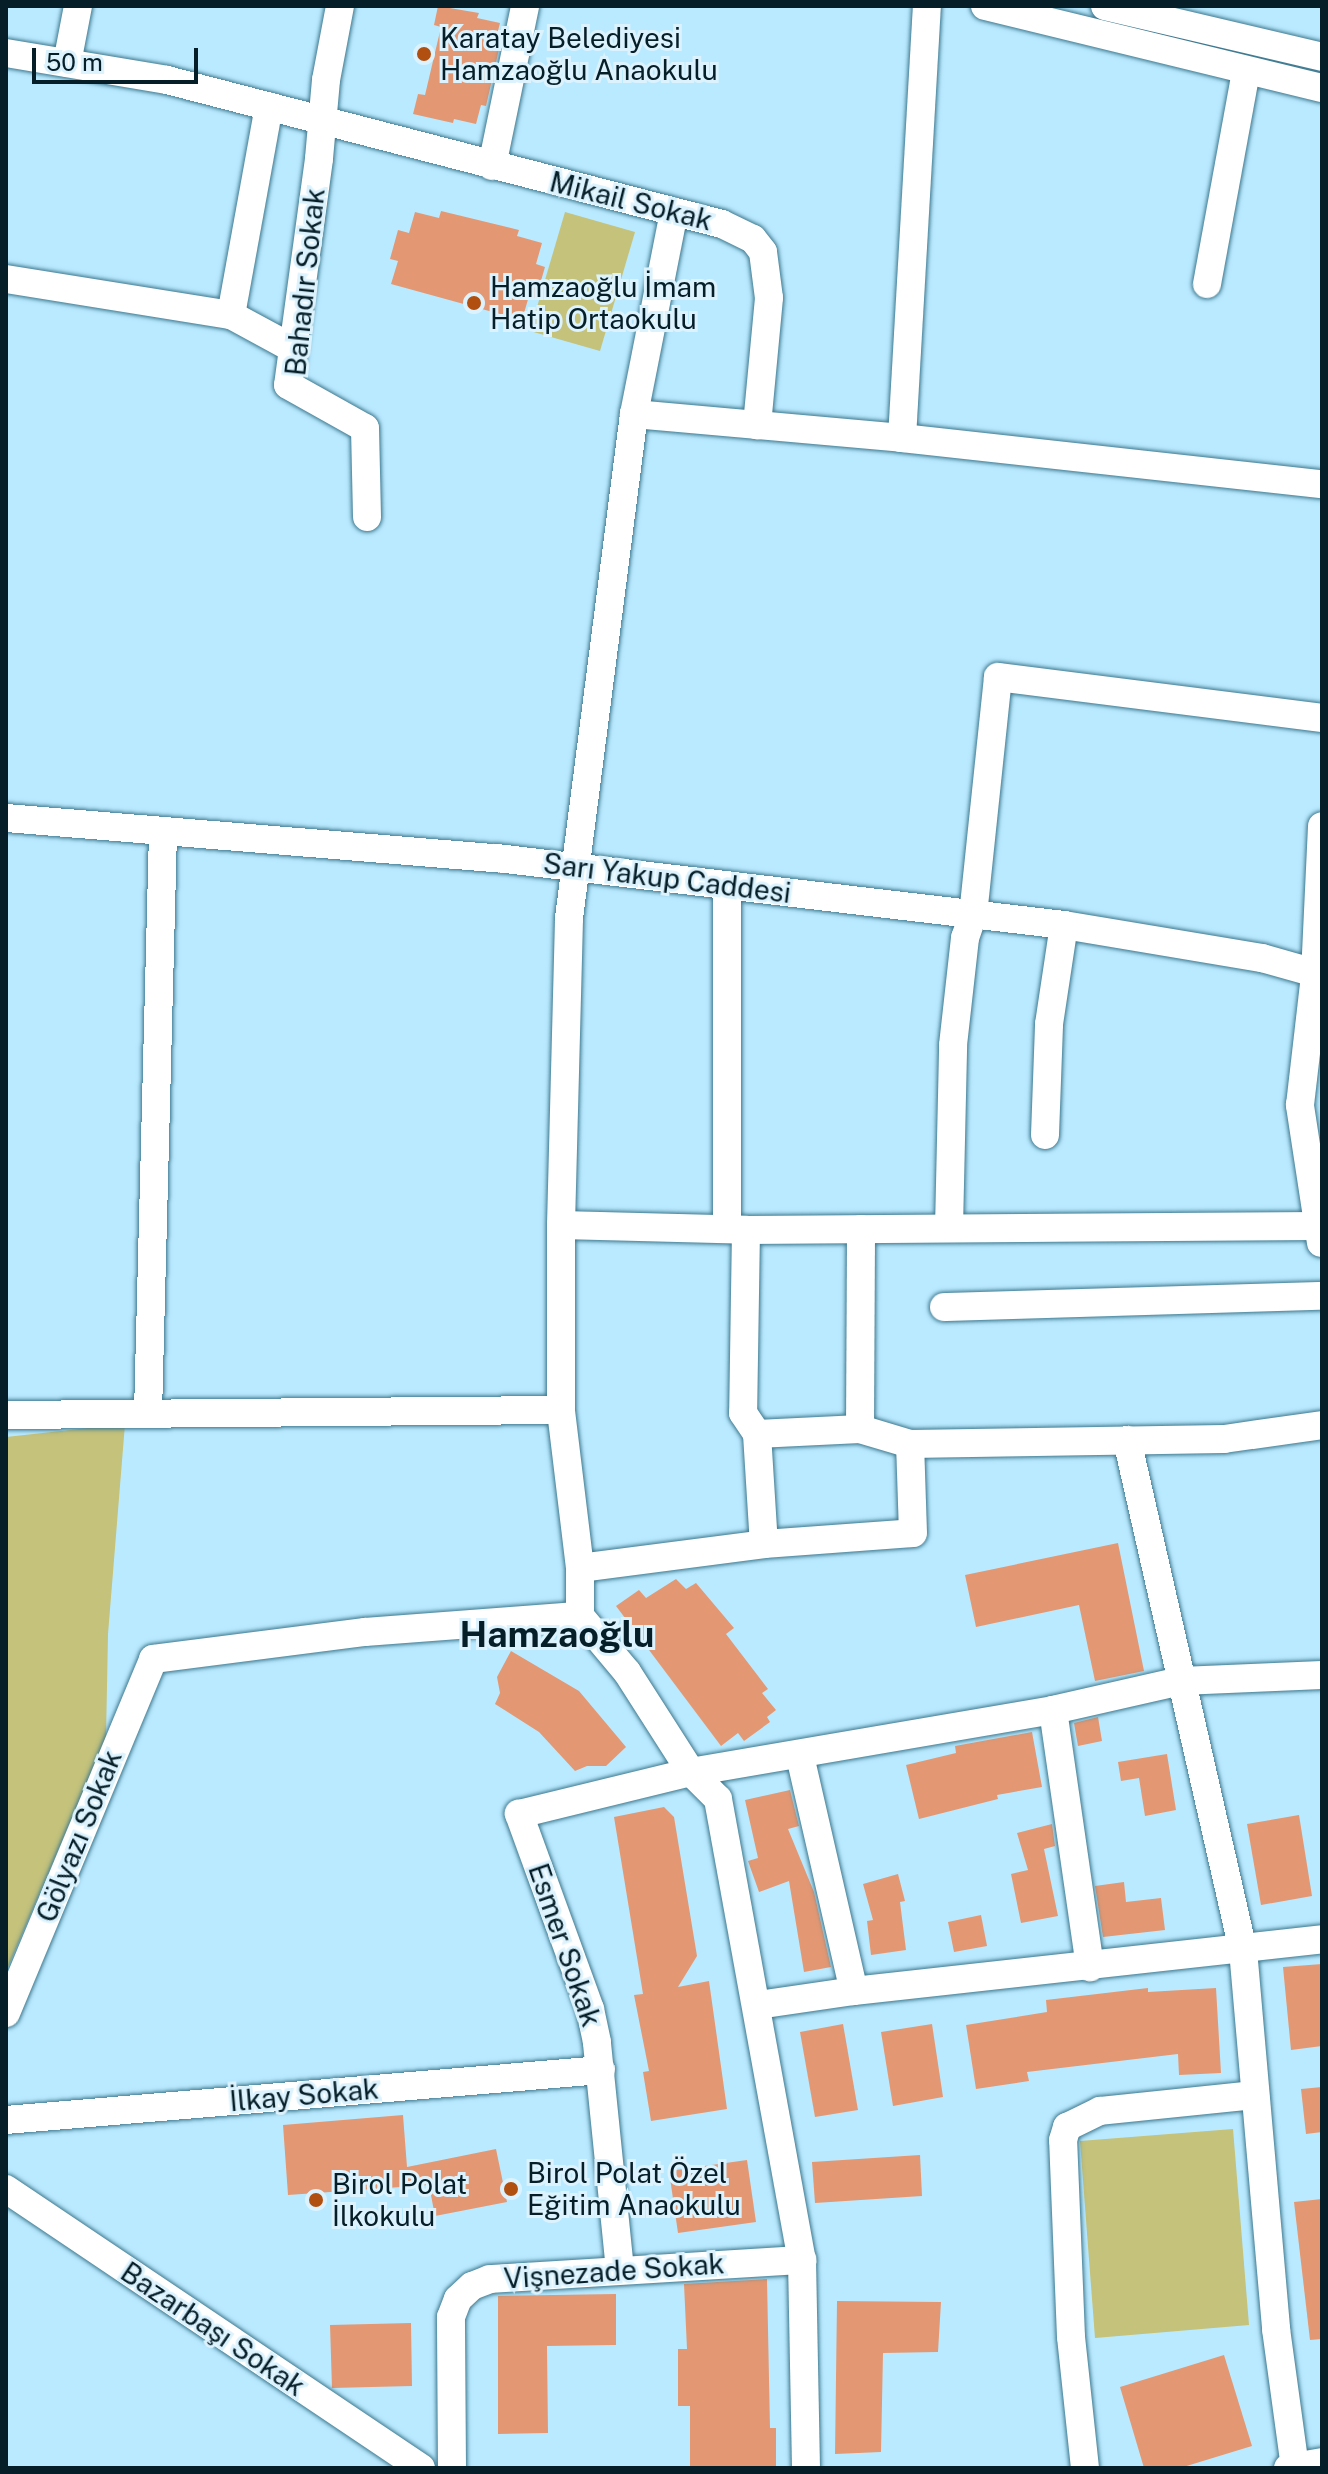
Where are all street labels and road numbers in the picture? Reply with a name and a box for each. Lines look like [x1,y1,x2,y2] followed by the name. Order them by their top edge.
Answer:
[546,165,716,237] street label: Mikail Sokak
[278,186,332,378] street label: Bahadır Sokak
[541,846,793,910] street label: Sarı Yakup Caddesi
[29,1745,129,1927] street label: Gölyazı Sokak
[521,1859,609,2031] street label: Esmer Sokak
[228,2072,380,2118] street label: İlkay Sokak
[502,2247,726,2295] street label: Vişnezade Sokak
[114,2255,312,2403] street label: Bazarbaşı Sokak

